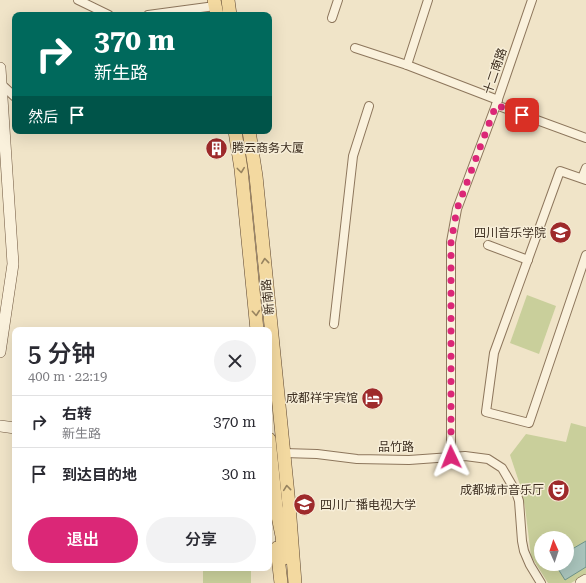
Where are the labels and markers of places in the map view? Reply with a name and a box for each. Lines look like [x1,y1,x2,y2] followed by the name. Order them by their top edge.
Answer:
[505,98,539,132] pin
[203,135,229,161] building icon: 腾云商务大厦
[232,141,304,155] place label: 腾云商务大厦
[548,220,574,246] school or university icon: 四川音乐学院
[474,226,546,240] place label: 四川音乐学院
[360,385,386,411] hotel icon: 成都祥宇宾馆
[286,391,358,405] place label: 成都祥宇宾馆
[546,477,572,503] theatre icon: 成都城市音乐厅
[460,483,544,497] place label: 成都城市音乐厅
[291,492,317,518] school or university icon: 四川广播电视大学
[320,498,416,512] place label: 四川广播电视大学

